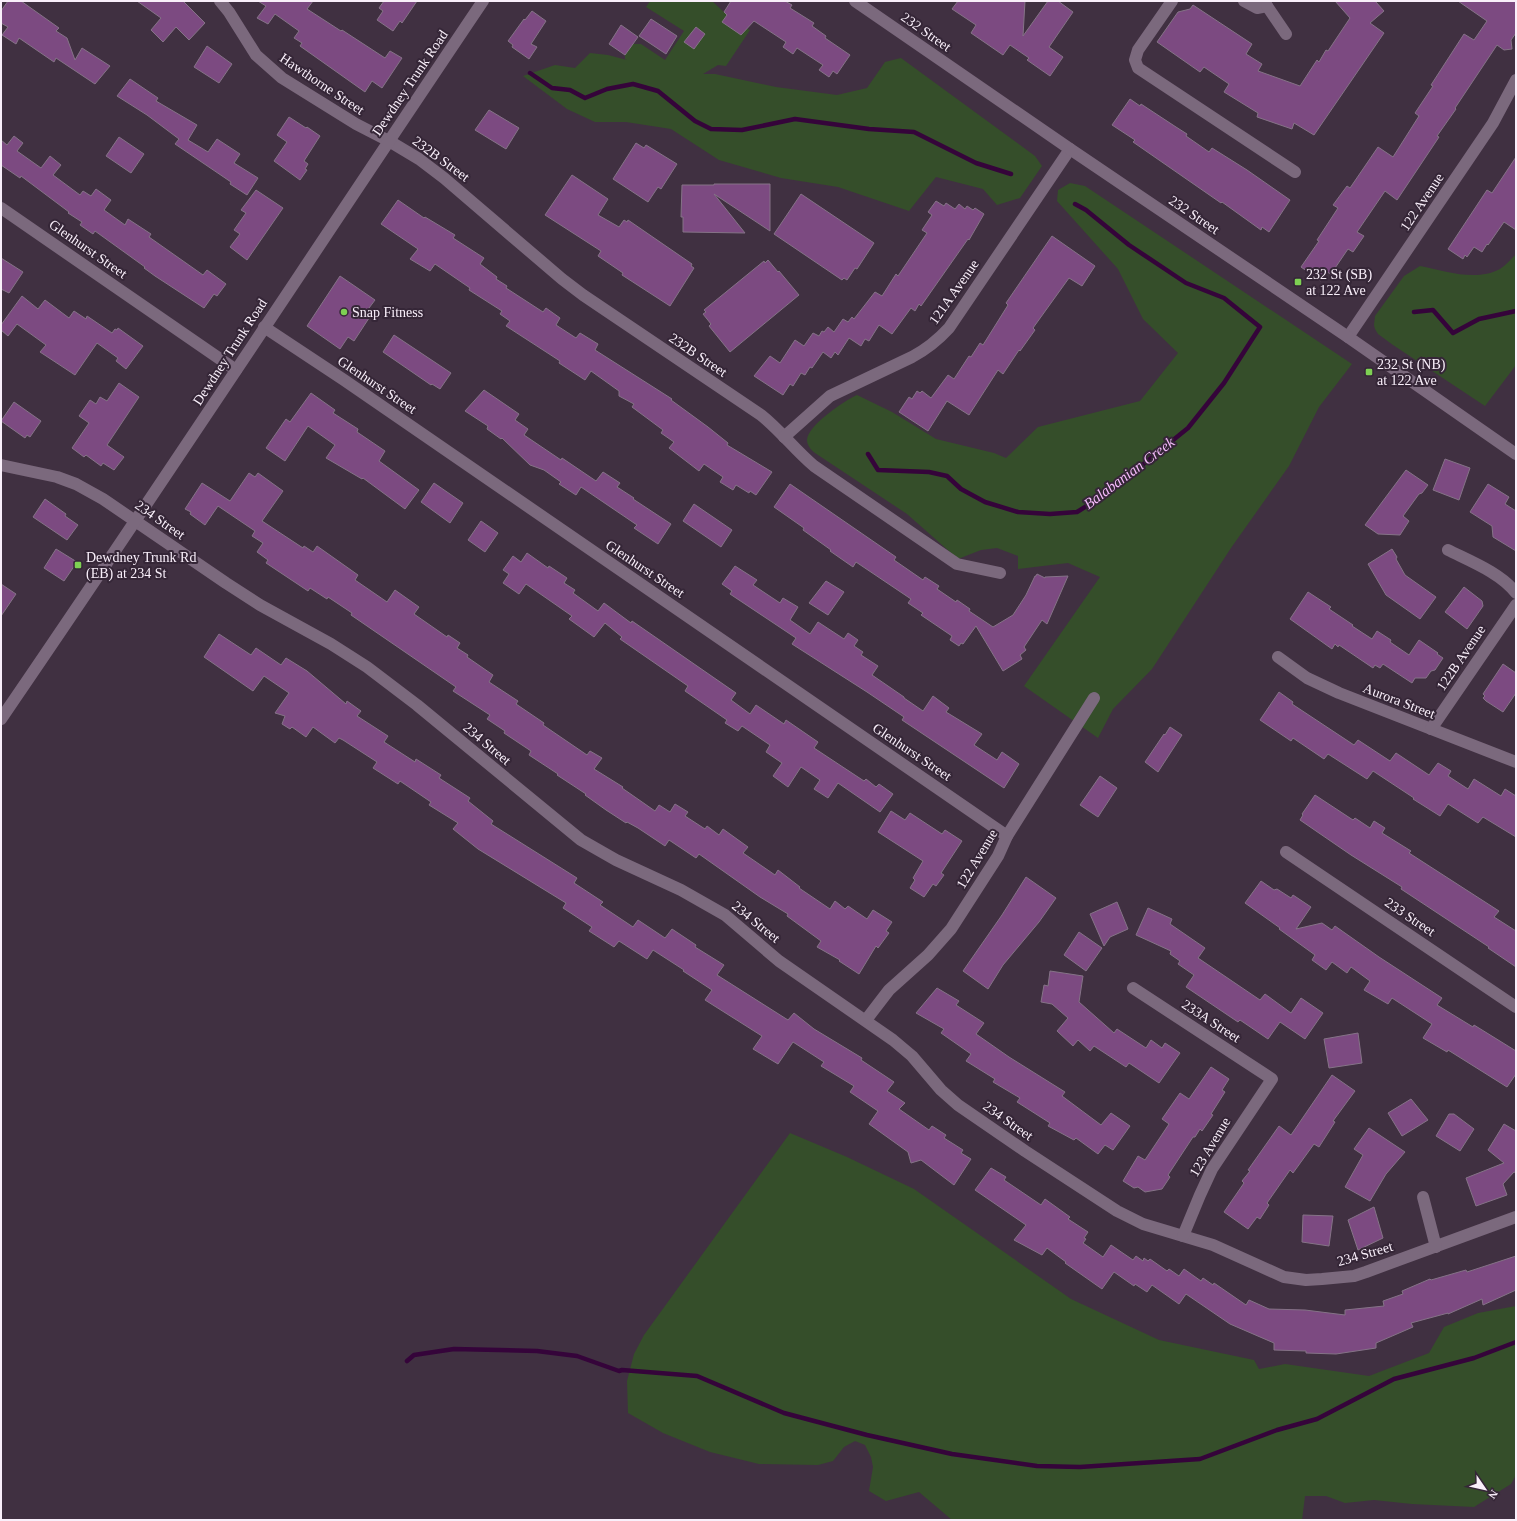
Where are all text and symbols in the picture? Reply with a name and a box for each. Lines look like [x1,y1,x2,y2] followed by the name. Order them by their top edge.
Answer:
[898,9,954,55] street label: 232 Street
[369,28,451,138] street label: Dewdney Trunk Road
[277,50,367,118] street label: Hawthorne Street
[410,133,472,185] street label: 232B Street
[1397,170,1447,234] street label: 122 Avenue
[1166,193,1222,237] street label: 232 Street
[46,217,130,281] street label: Glenhurst Street
[926,257,982,327] street label: 121A Avenue
[1306,267,1372,298] place label: 232 St (SB) at 122 Ave
[1293,277,1303,287] marker: 232 St (SB) at 122 Ave
[190,296,270,408] street label: Dewdney Trunk Road
[352,305,423,320] place label: Snap Fitness
[339,307,349,317] marker: Snap Fitness
[666,330,730,380] street label: 232B Street
[335,353,419,417] street label: Glenhurst Street
[1377,357,1446,388] place label: 232 St (NB) at 122 Ave
[1364,367,1374,377] marker: 232 St (NB) at 122 Ave
[1081,434,1178,512] water label: Balabanian Creek
[132,497,188,543] street label: 234 Street
[603,537,687,601] street label: Glenhurst Street
[86,550,196,582] place label: Dewdney Trunk Rd (EB) at 234 St
[73,560,83,570] marker: Dewdney Trunk Rd (EB) at 234 St
[1434,622,1488,694] street label: 122B Avenue
[1361,680,1437,722] street label: Aurora Street
[460,720,514,768] street label: 234 Street
[870,720,954,784] street label: Glenhurst Street
[954,827,1000,891] street label: 122 Avenue
[1382,895,1438,939] street label: 233 Street
[729,898,783,946] street label: 234 Street
[1179,997,1243,1045] street label: 233A Street
[980,1098,1036,1144] street label: 234 Street
[1187,1115,1233,1179] street label: 123 Avenue
[1335,1239,1395,1269] street label: 234 Street
[1465,1469,1505,1509] north arrow
[1486,1488,1500,1501] text: N

